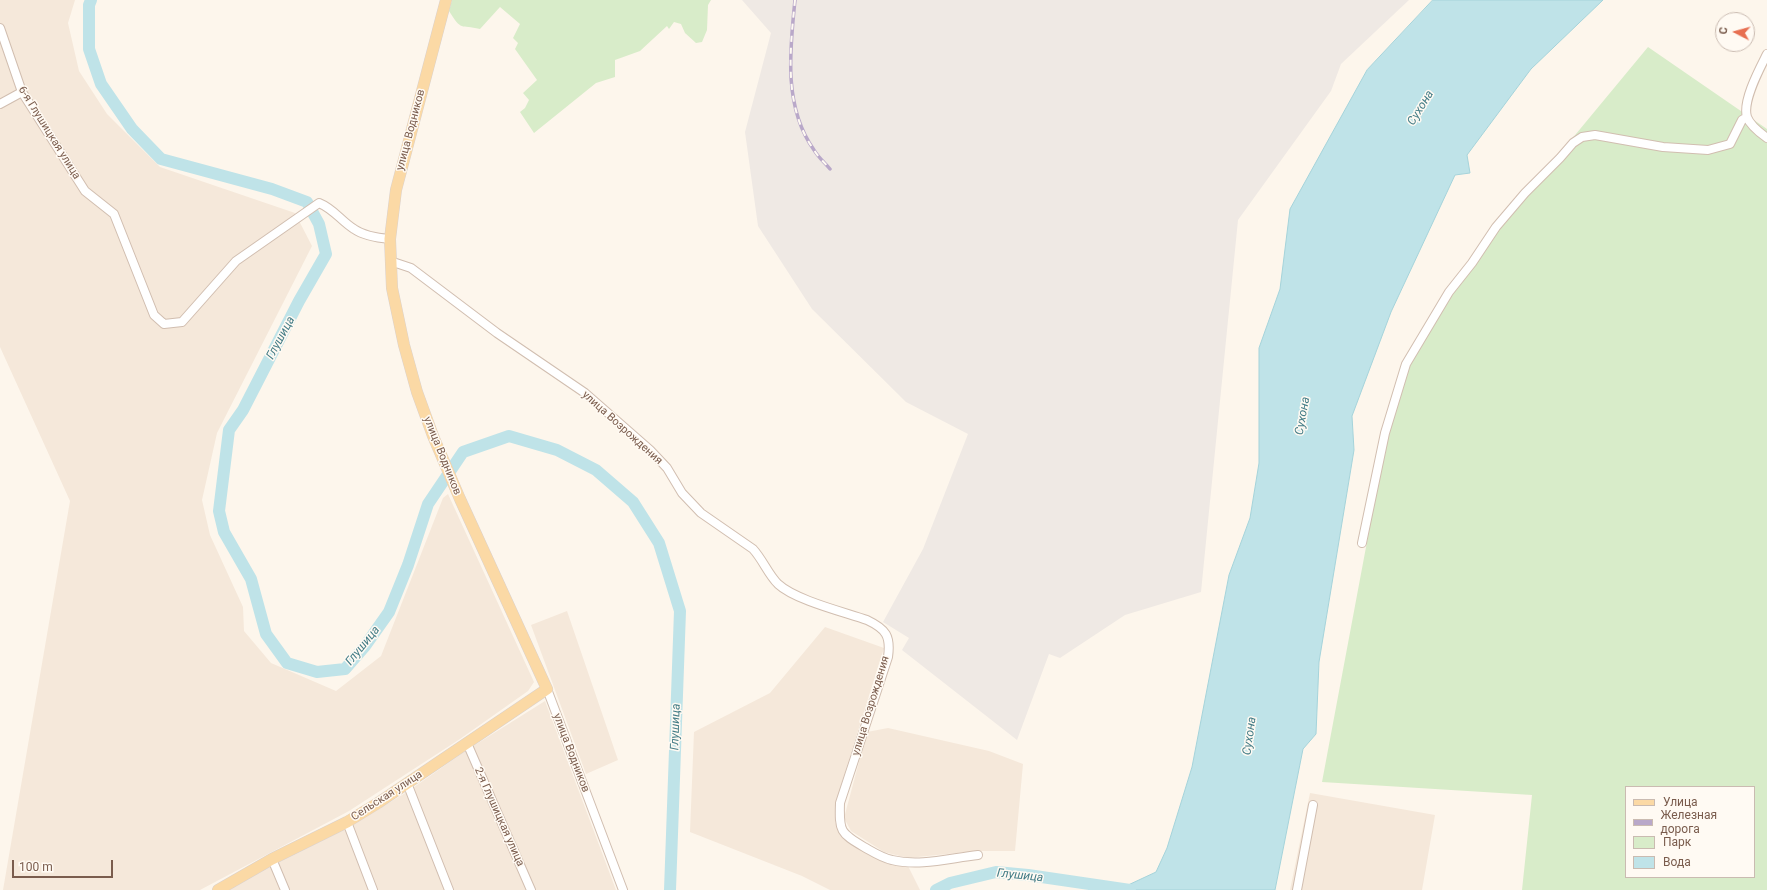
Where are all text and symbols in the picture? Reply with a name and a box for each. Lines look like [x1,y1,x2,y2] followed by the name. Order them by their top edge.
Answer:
[1715,12,1755,52] north arrow
[1717,27,1730,35] text: С
[15,84,83,182] street label: 6-я Глушицкая улица
[394,88,428,172] street label: улица Водников
[1405,88,1437,128] water label: Сухона
[264,314,298,362] water label: Глушица
[579,388,665,468] street label: улица Возрождения
[1293,396,1313,436] water label: Сухона
[420,415,464,497] street label: улица Водников
[343,623,383,669] water label: Глушица
[850,655,892,757] street label: улица Возрождения
[668,703,684,751] water label: Глушица
[550,712,592,794] street label: улица Водников
[1240,716,1260,756] water label: Сухона
[471,765,527,869] street label: 2-я Глушицкая улица
[349,768,425,824] street label: Сельская улица
[1625,786,1755,878] legend
[1663,795,1698,809] text: Улица
[1661,808,1717,836] text: Железная дорога
[1663,835,1691,849] text: Парк
[14,852,115,878] scale bar
[1663,855,1691,869] text: Вода
[19,860,53,874] text: 100 m
[996,866,1044,886] water label: Глушица

